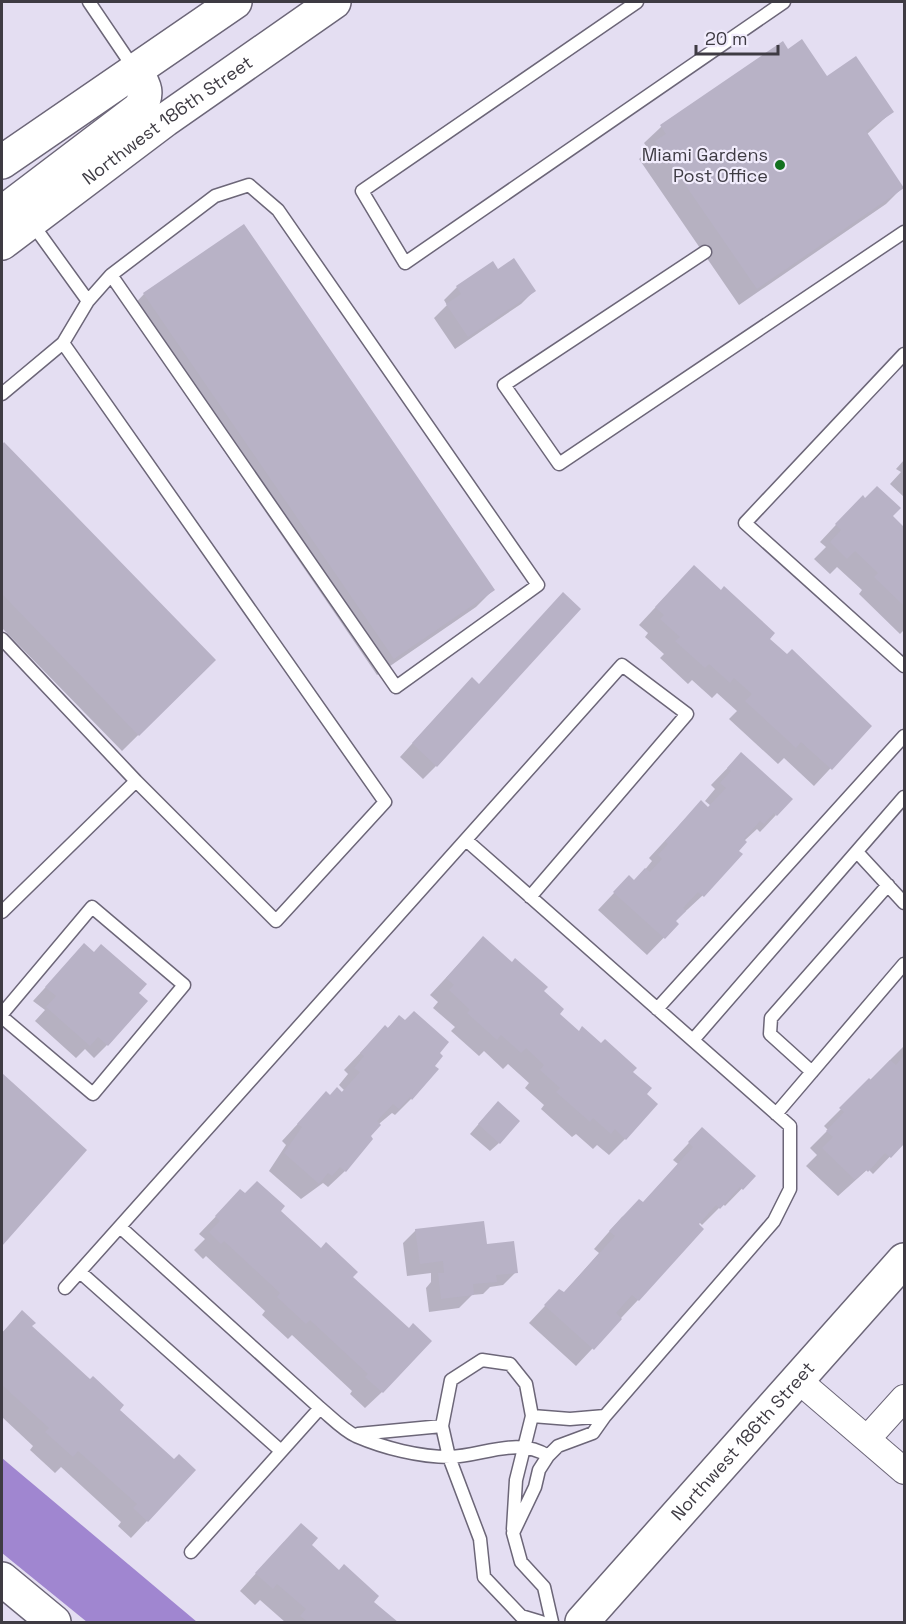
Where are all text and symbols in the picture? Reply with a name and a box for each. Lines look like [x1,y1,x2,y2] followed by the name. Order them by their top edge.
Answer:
[696,18,778,56] scale bar
[705,27,748,50] text: 20 m
[77,50,257,189] street label: Northwest 186th Street
[642,143,768,187] place label: Miami Gardens Post Office
[773,158,787,172] marker: Miami Gardens Post Office
[666,1357,819,1525] street label: Northwest 186th Street

